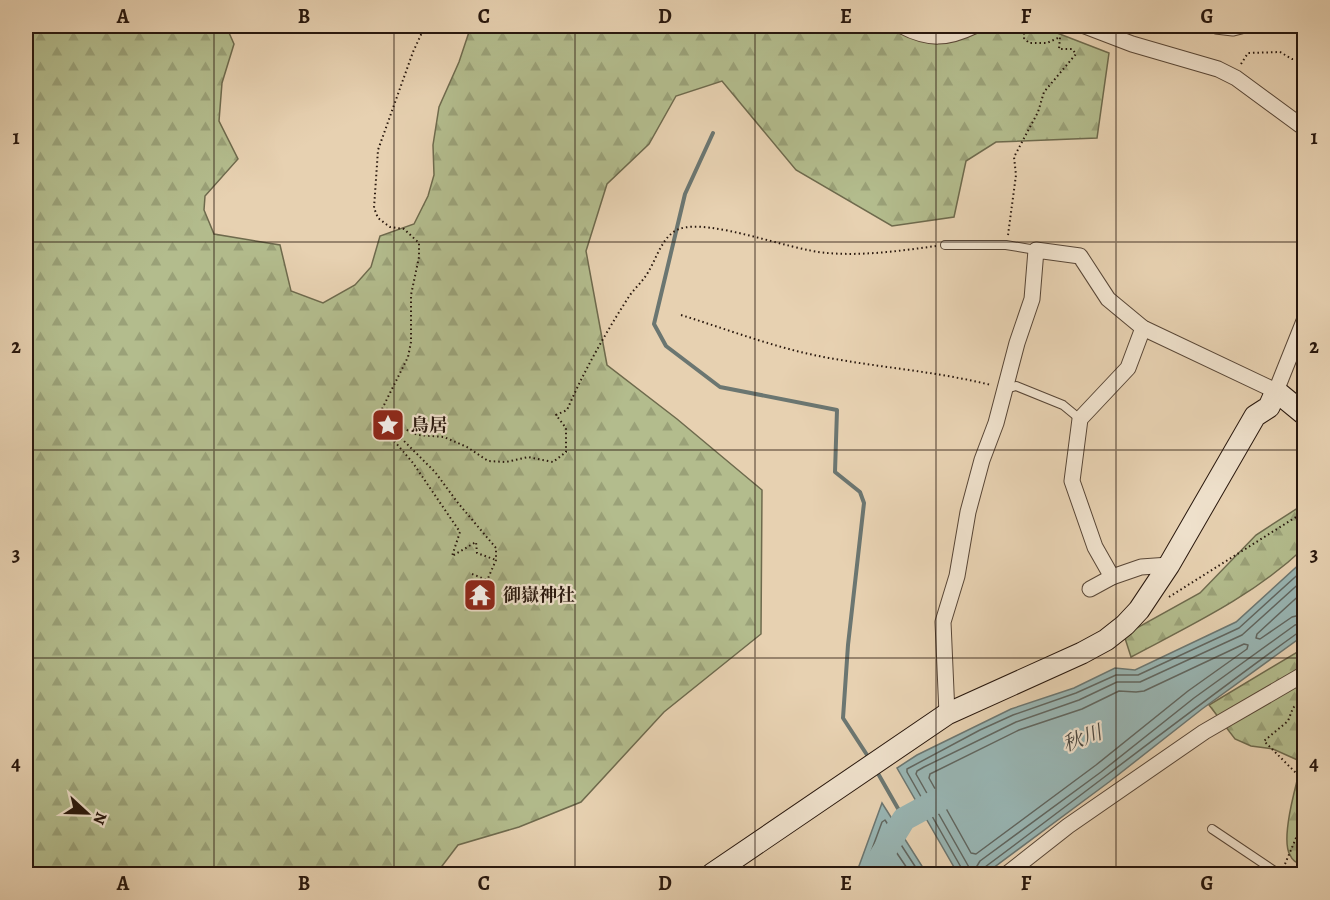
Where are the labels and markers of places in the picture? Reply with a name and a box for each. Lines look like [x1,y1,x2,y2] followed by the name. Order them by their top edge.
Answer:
[370,407,406,443] place icon: 鳥居
[411,413,447,437] place label: 鳥居
[462,577,498,613] temple icon: 御嶽神社
[503,583,575,607] place label: 御嶽神社

